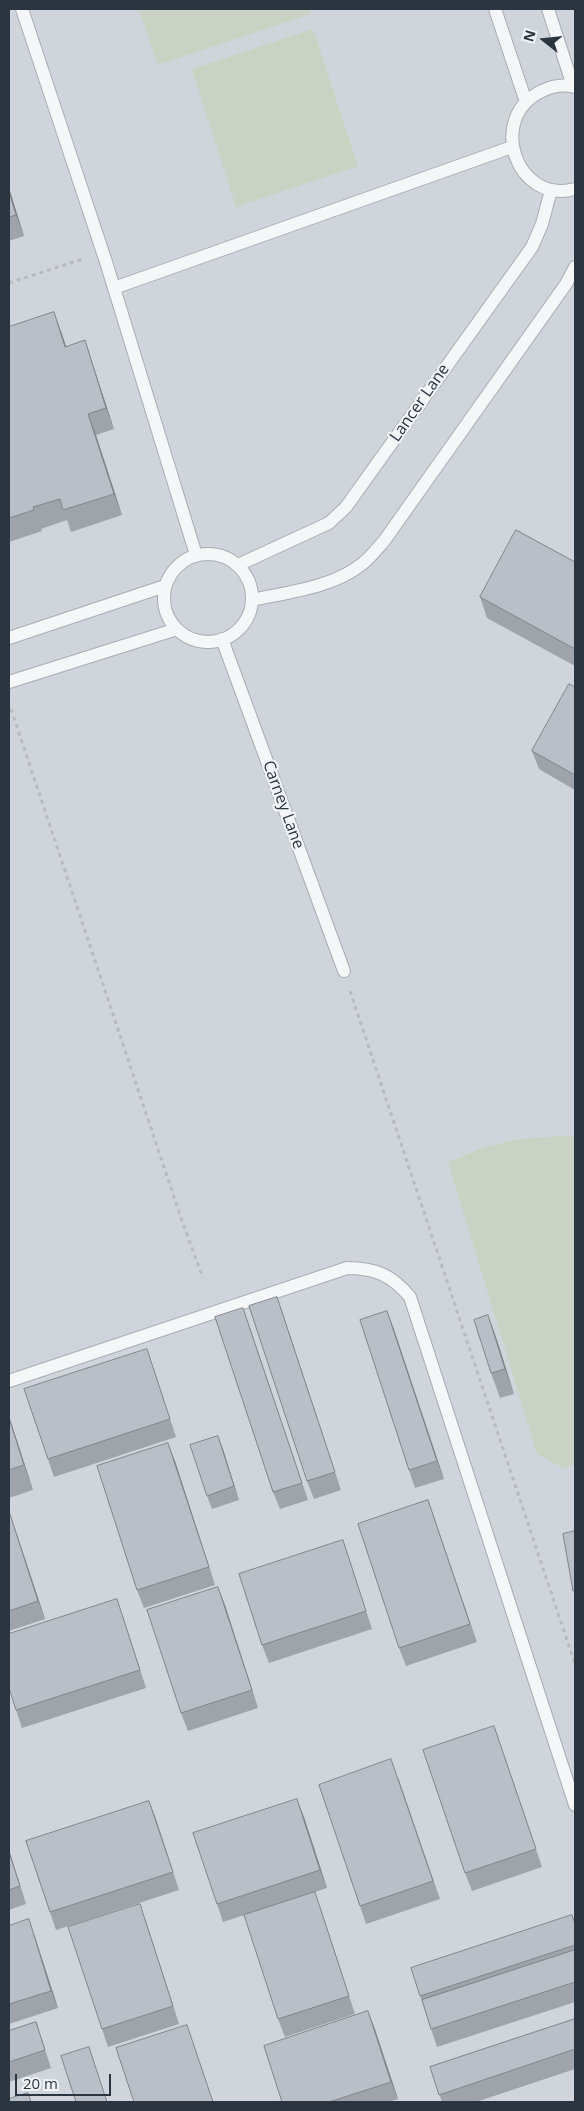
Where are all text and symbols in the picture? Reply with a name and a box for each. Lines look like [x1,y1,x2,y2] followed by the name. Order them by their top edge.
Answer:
[519,15,569,65] north arrow
[518,28,540,44] text: N
[386,360,454,446] street label: Lancer Lane
[258,758,308,852] street label: Carney Lane
[18,2064,114,2096] scale bar
[23,2073,58,2093] text: 20 m

